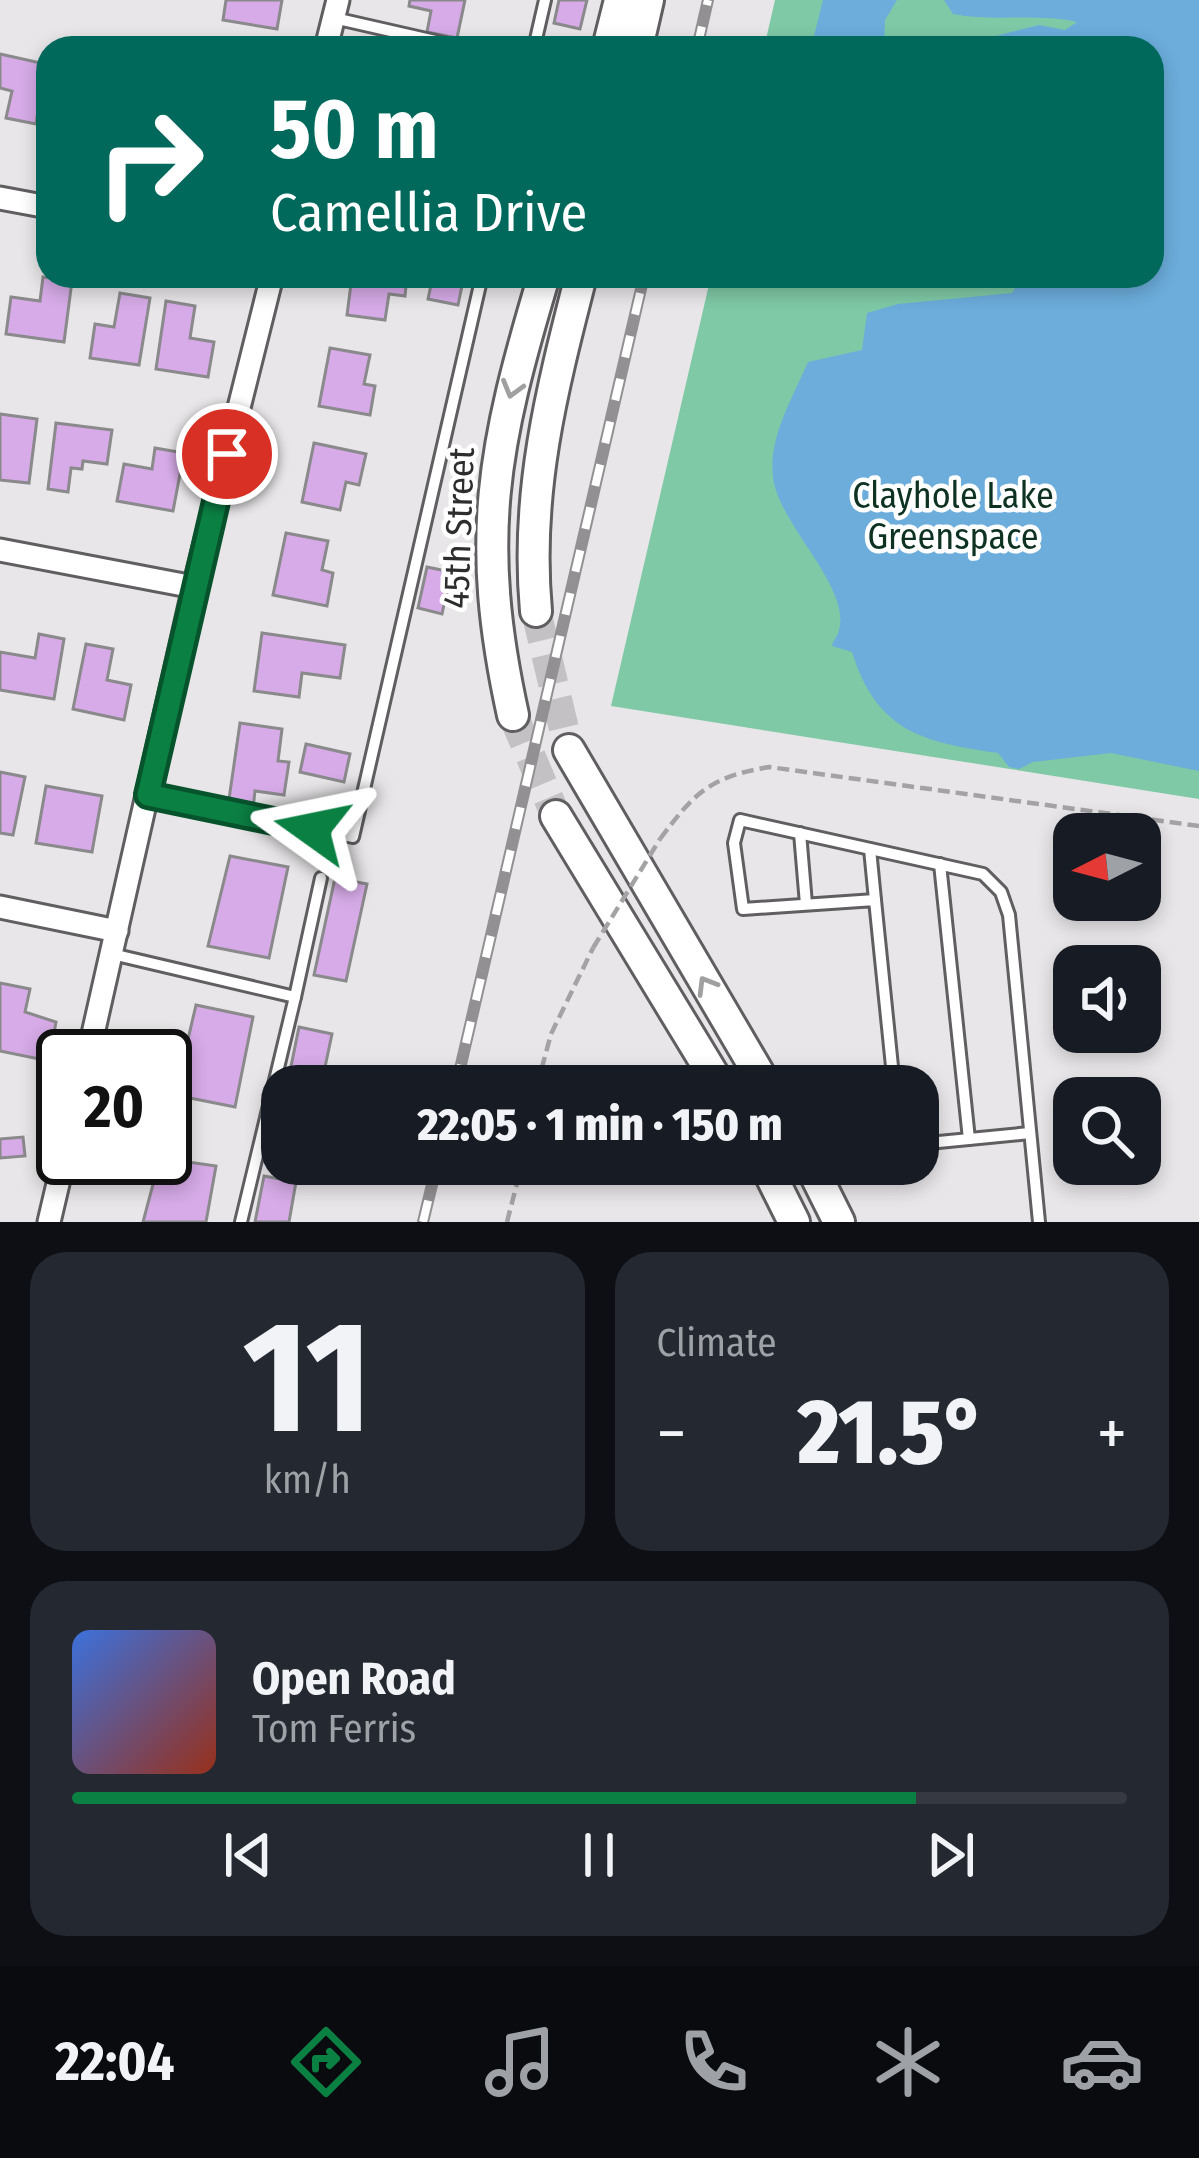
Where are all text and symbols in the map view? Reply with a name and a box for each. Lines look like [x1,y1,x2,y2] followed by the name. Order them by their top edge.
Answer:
[270,79,439,180] text: 50 m
[72,84,228,240] icon: right
[270,181,587,245] text: Camellia Drive
[502,378,527,398] one-way arrow
[176,403,278,505] pin
[194,421,260,487] icon: arrive
[434,447,484,609] street label: 45th Street
[852,474,1054,559] park label: Clayhole Lake Greenspace
[249,766,375,892] position arrow
[1053,813,1161,921] north arrow
[1053,813,1161,1185] map controls
[1053,945,1161,1053] button: sound
[698,977,720,998] one-way arrow
[36,1029,192,1185] speed limit sign: 20
[1053,1077,1161,1185] button: search
[417,1098,783,1152] text: 22:05 · 1 min · 150 m
[243,1285,372,1472] text: 11
[657,1320,777,1366] text: Climate
[798,1379,985,1487] text: 21.5°
[657,1394,686,1473] text: −
[1097,1394,1127,1473] text: +
[264,1457,351,1503] text: km/h
[252,1652,456,1706] text: Open Road
[252,1706,416,1752] text: Tom Ferris
[215,1822,281,1888] icon: previous
[566,1822,632,1888] icon: pause
[918,1822,984,1888] icon: next
[284,2020,368,2104] icon: directions
[478,2020,562,2104] icon: music
[672,2020,756,2104] icon: phone
[866,2020,950,2104] icon: climate
[1060,2020,1144,2104] icon: car
[55,2030,175,2094] text: 22:04

